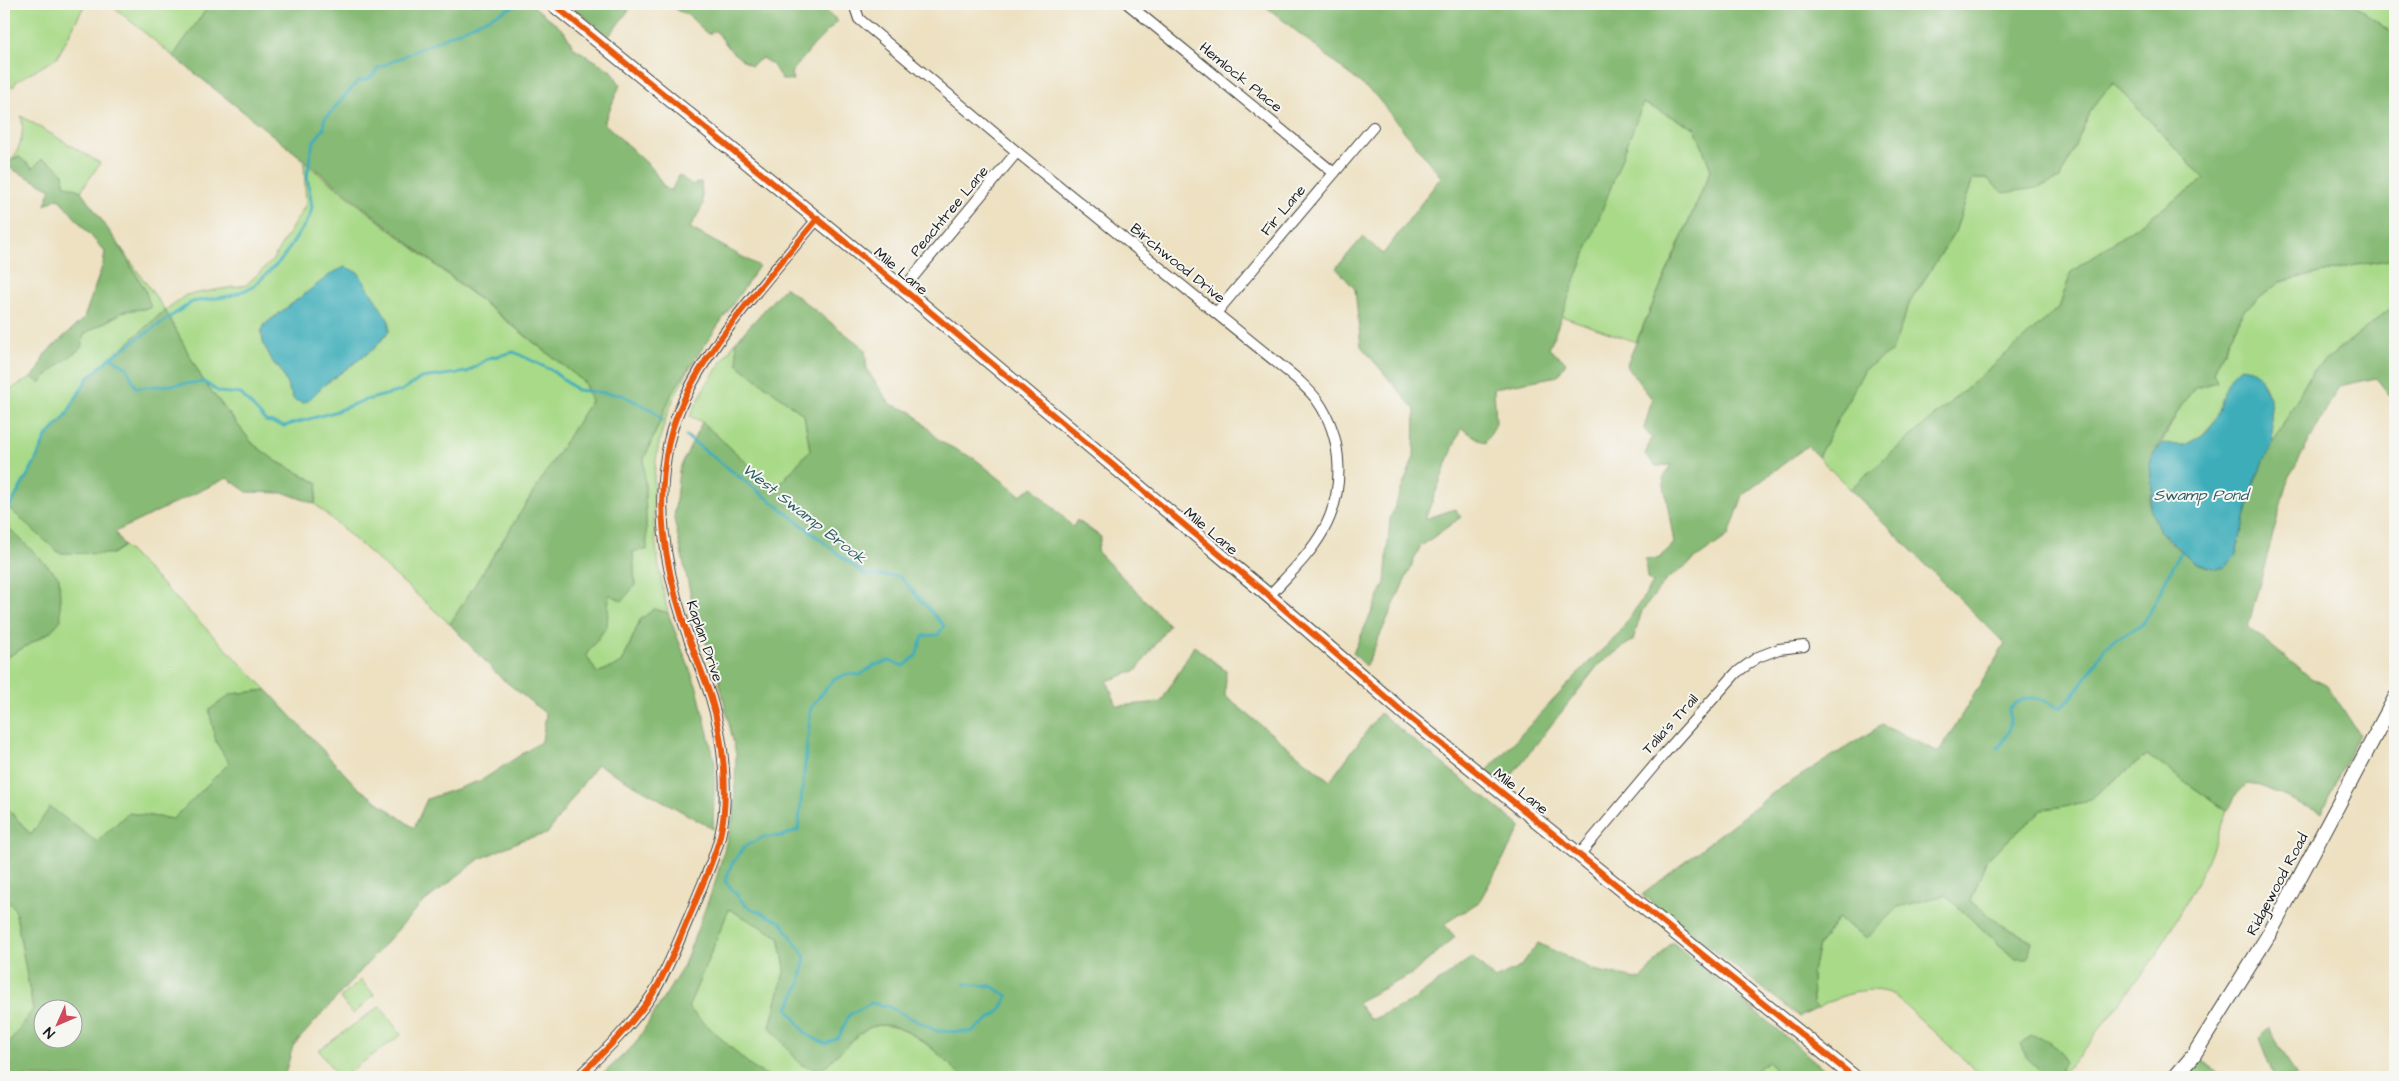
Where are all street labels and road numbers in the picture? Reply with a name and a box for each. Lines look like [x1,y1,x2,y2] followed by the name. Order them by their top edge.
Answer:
[1195,37,1287,118] street label: Hemlock Place
[905,162,994,261] street label: Peachtree Lane
[1256,180,1311,240] street label: Fir Lane
[1126,218,1230,308] street label: Birchwood Drive
[869,243,932,300] street label: Mile Lane
[1179,503,1242,560] street label: Mile Lane
[681,598,728,685] street label: Kaplan Drive
[1637,689,1703,759] street label: Talia's Trail
[1489,763,1553,820] street label: Mile Lane
[2241,829,2314,940] street label: Ridgewood Road

